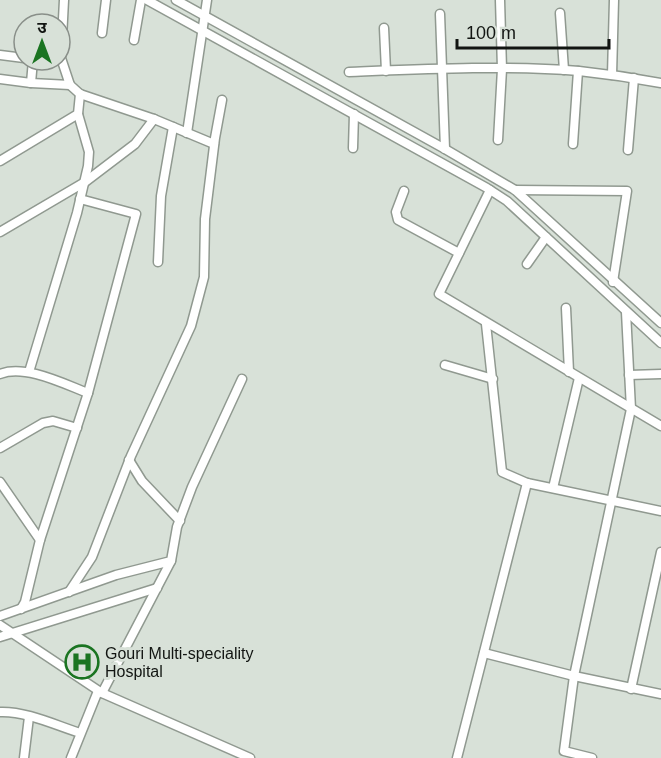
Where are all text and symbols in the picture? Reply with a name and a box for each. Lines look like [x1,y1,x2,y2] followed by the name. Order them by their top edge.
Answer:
[12,12,72,72] north arrow
[457,12,608,50] scale bar
[37,19,47,36] text: उ
[466,23,516,43] text: 100 m
[64,644,100,680] hospital icon: Gouri Multi-speciality Hospital
[105,645,253,680] place label: Gouri Multi-speciality Hospital

